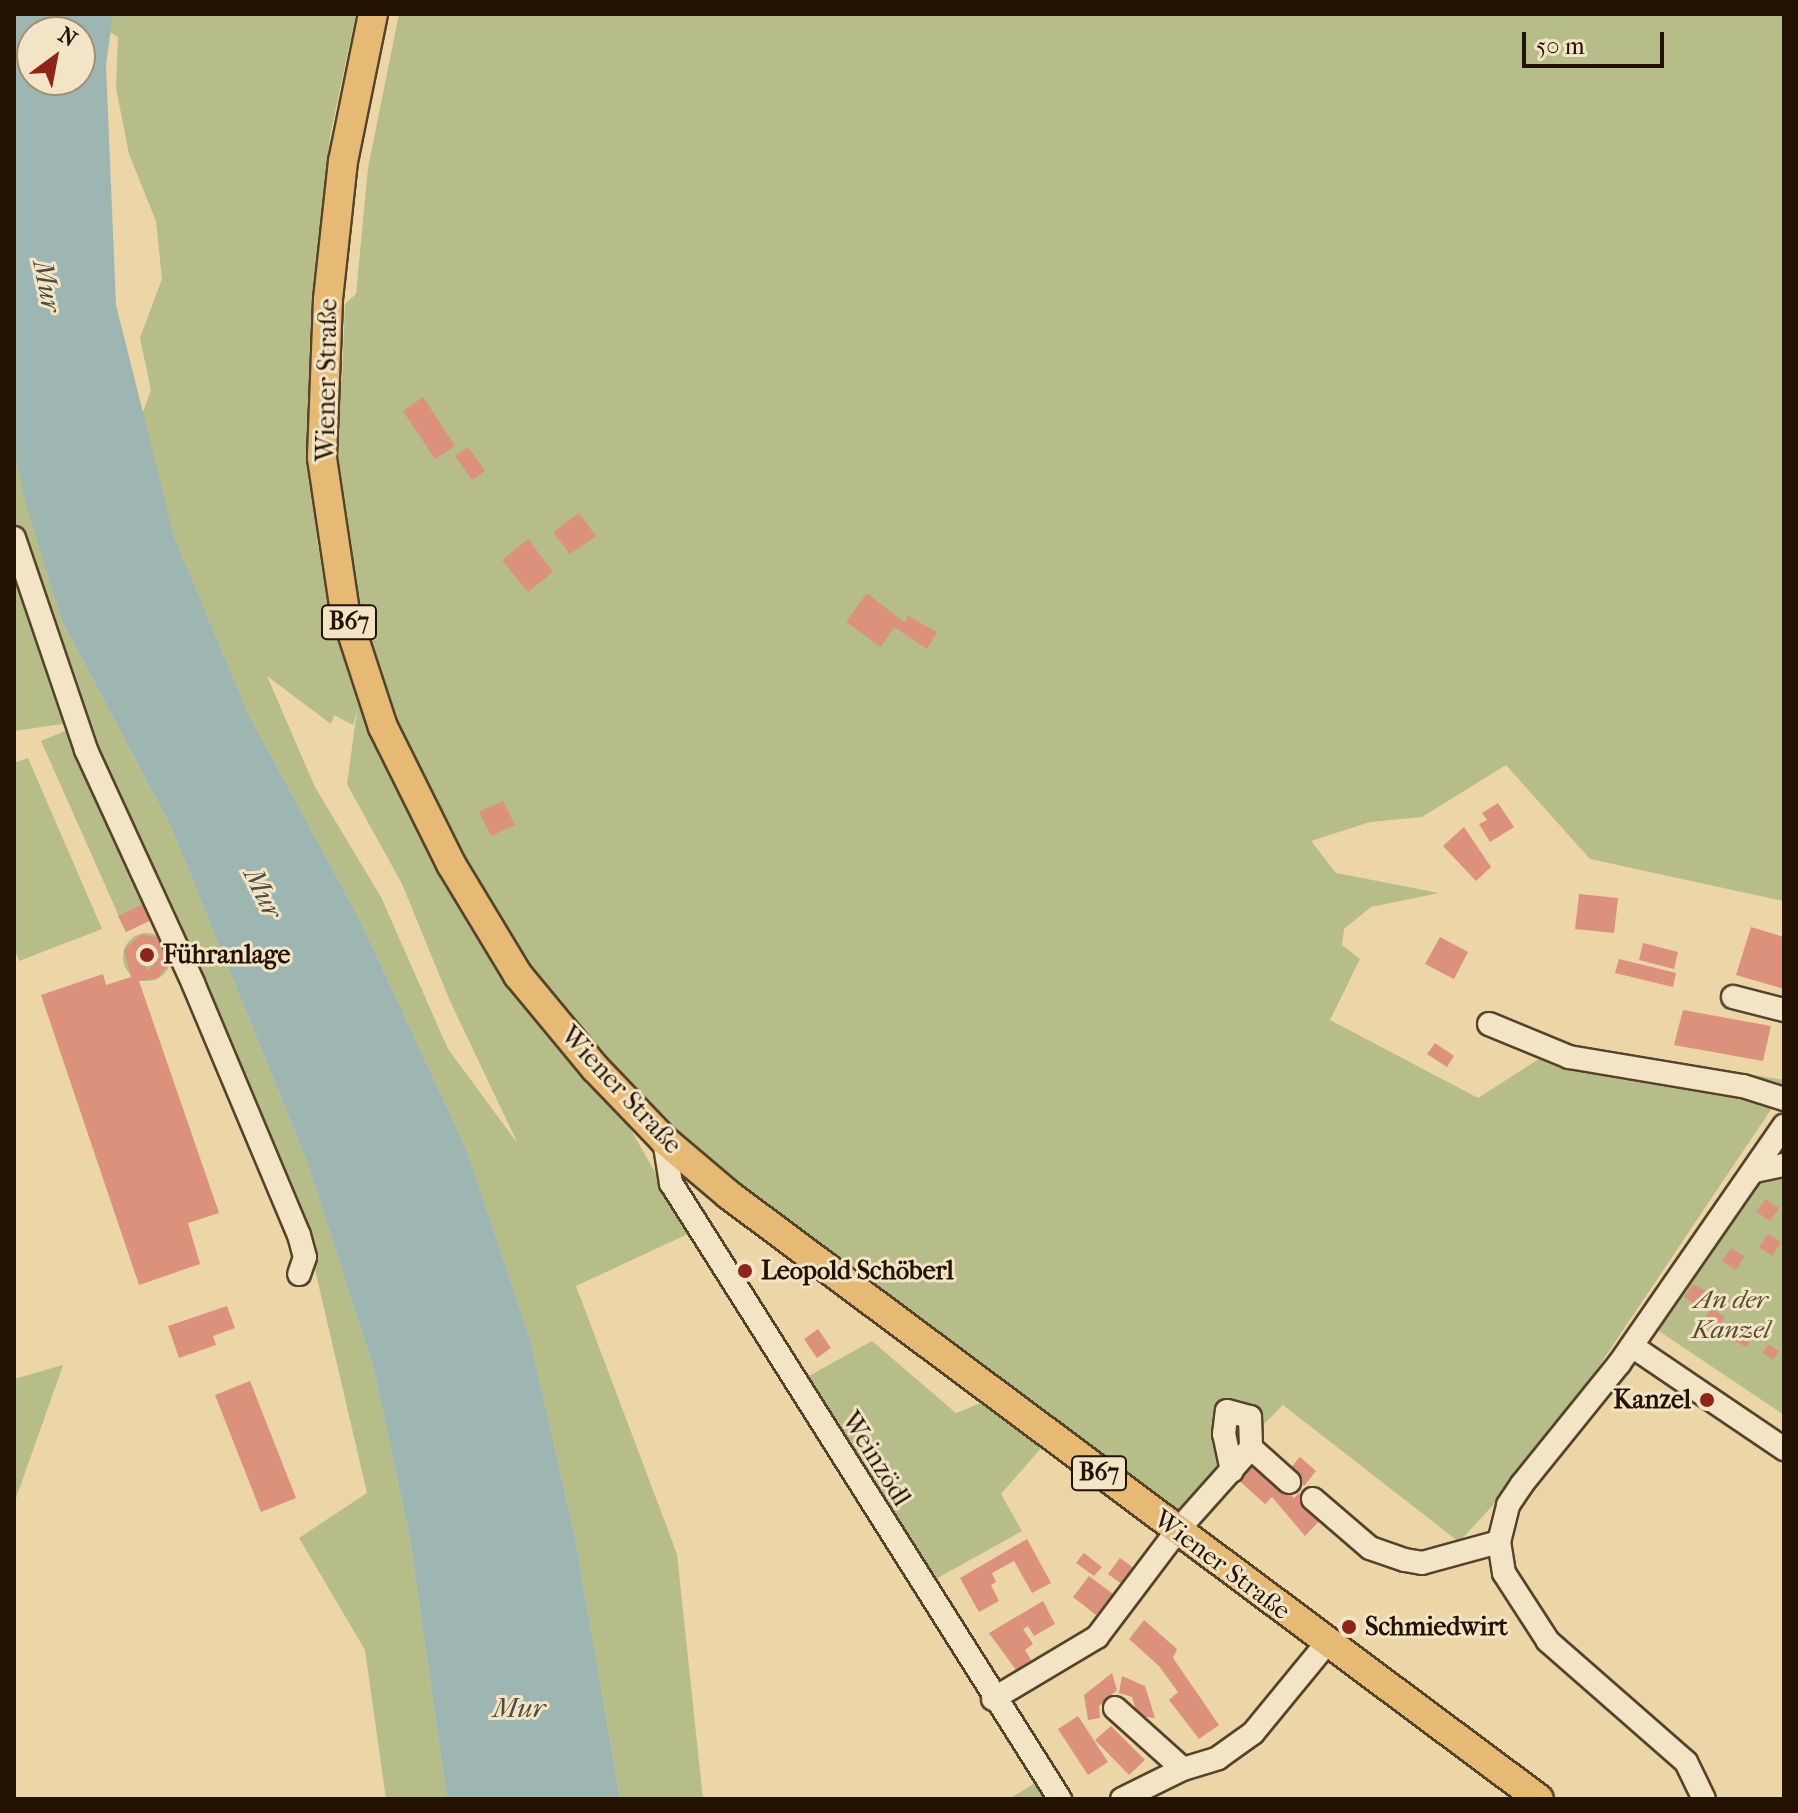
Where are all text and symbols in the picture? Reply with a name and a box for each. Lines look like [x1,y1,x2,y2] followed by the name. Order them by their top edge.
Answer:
[16,16,96,96] north arrow
[1526,16,1668,66] scale bar
[54,22,82,53] text: N
[1536,32,1585,60] text: 50 m
[26,257,68,315] water label: Mur
[310,298,344,462] street label: Wiener Straße
[319,602,379,642] road number: B67
[236,862,290,924] water label: Mur
[163,939,290,971] place label: Führanlage
[138,946,156,964] marker: Führanlage
[554,1020,688,1160] street label: Wiener Straße
[761,1255,954,1287] place label: Leopold Schöberl
[736,1262,754,1280] marker: Leopold Schöberl
[1692,1284,1770,1346] park label: An der Kanzel
[1613,1384,1691,1416] place label: Kanzel
[1698,1391,1716,1409] marker: Kanzel
[835,1406,917,1512] street label: Weinzödl
[1069,1453,1129,1493] road number: B67
[1147,1503,1297,1627] street label: Wiener Straße
[1365,1611,1508,1643] place label: Schmiedwirt
[1340,1618,1358,1636] marker: Schmiedwirt
[493,1691,545,1725] water label: Mur

